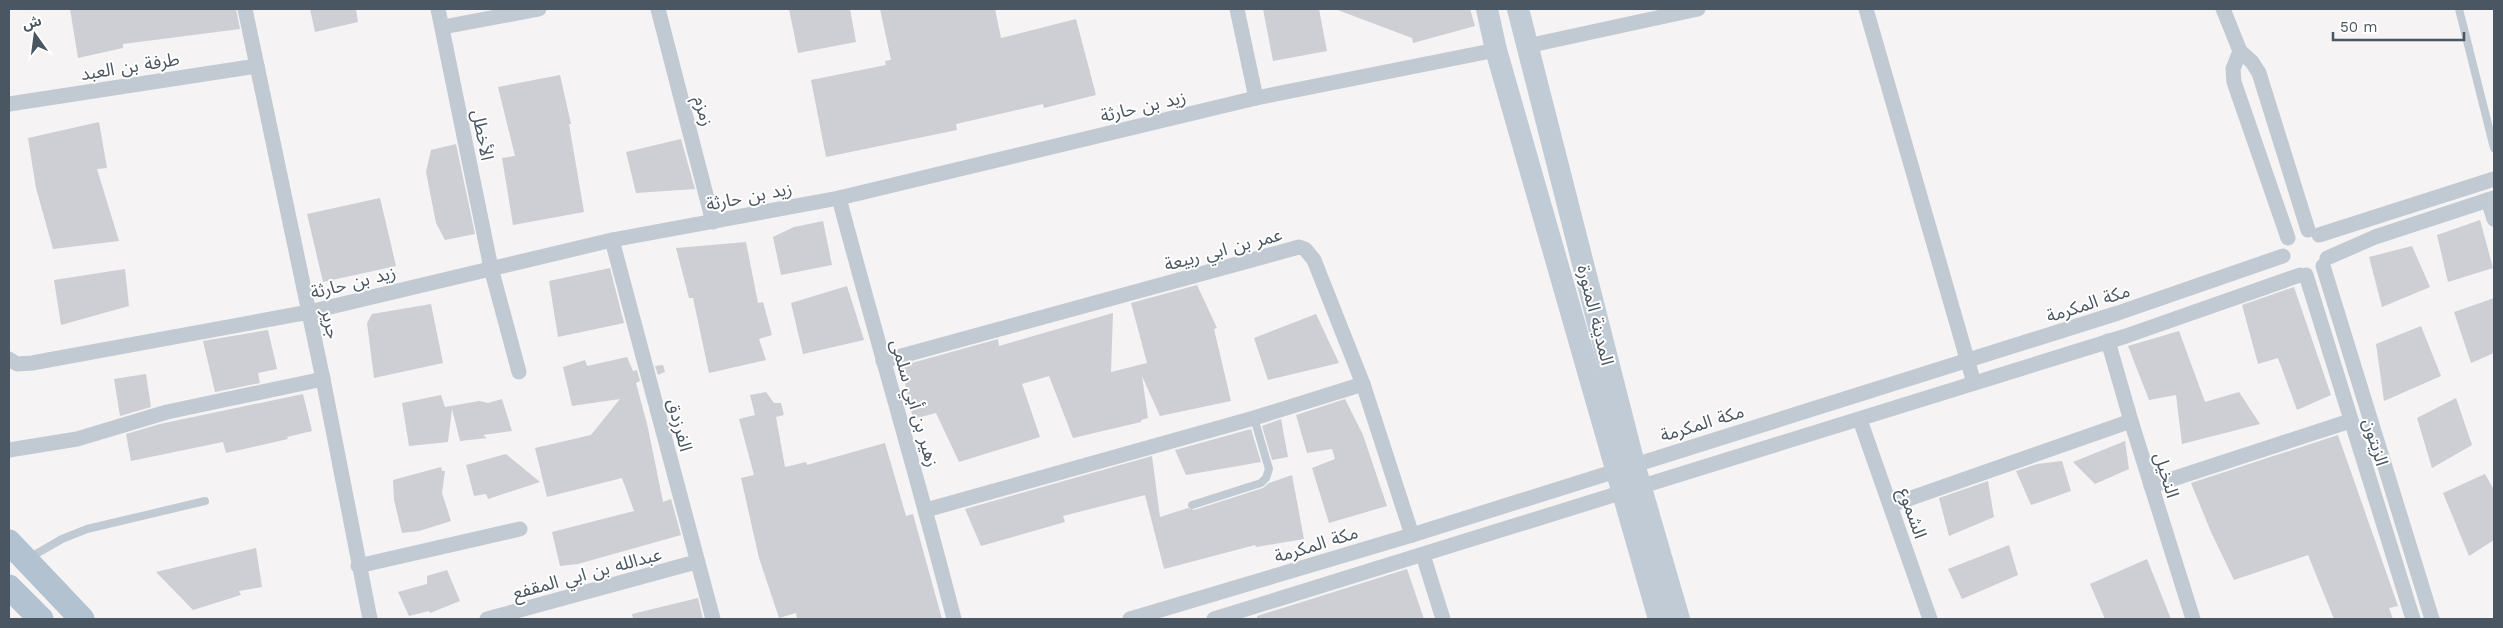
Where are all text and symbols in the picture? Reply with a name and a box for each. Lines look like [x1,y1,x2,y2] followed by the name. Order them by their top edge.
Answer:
[10,10,60,60] north arrow
[2333,10,2464,42] scale bar
[21,12,43,32] text: ش
[2340,18,2377,36] text: 50 m
[79,48,181,85] street label: طرفة بن العبد
[1098,86,1188,127] street label: زيد بن حارثة
[686,94,718,129] street label: زمزم
[467,108,498,162] street label: الأخطل
[704,177,794,216] street label: زيد بن حارثة
[1162,223,1285,278] street label: عمر بن ابي ربيعة
[308,261,398,304] street label: زيد بن حارثة
[1572,263,1619,368] street label: المدينة المنورة
[2044,280,2133,327] street label: مكة المكرمة
[316,306,344,341] street label: جرير
[884,337,944,470] street label: زهير بن أبي سلمى
[662,396,697,454] street label: الفرزدق
[1658,400,1747,447] street label: مكة المكرمة
[2358,416,2393,469] street label: الزيتون
[2149,450,2184,501] street label: النخيل
[1891,485,1931,542] street label: الشموع
[1272,521,1361,568] street label: مكة المكرمة
[510,543,665,607] street label: عبدالله بن ابي المقفع

